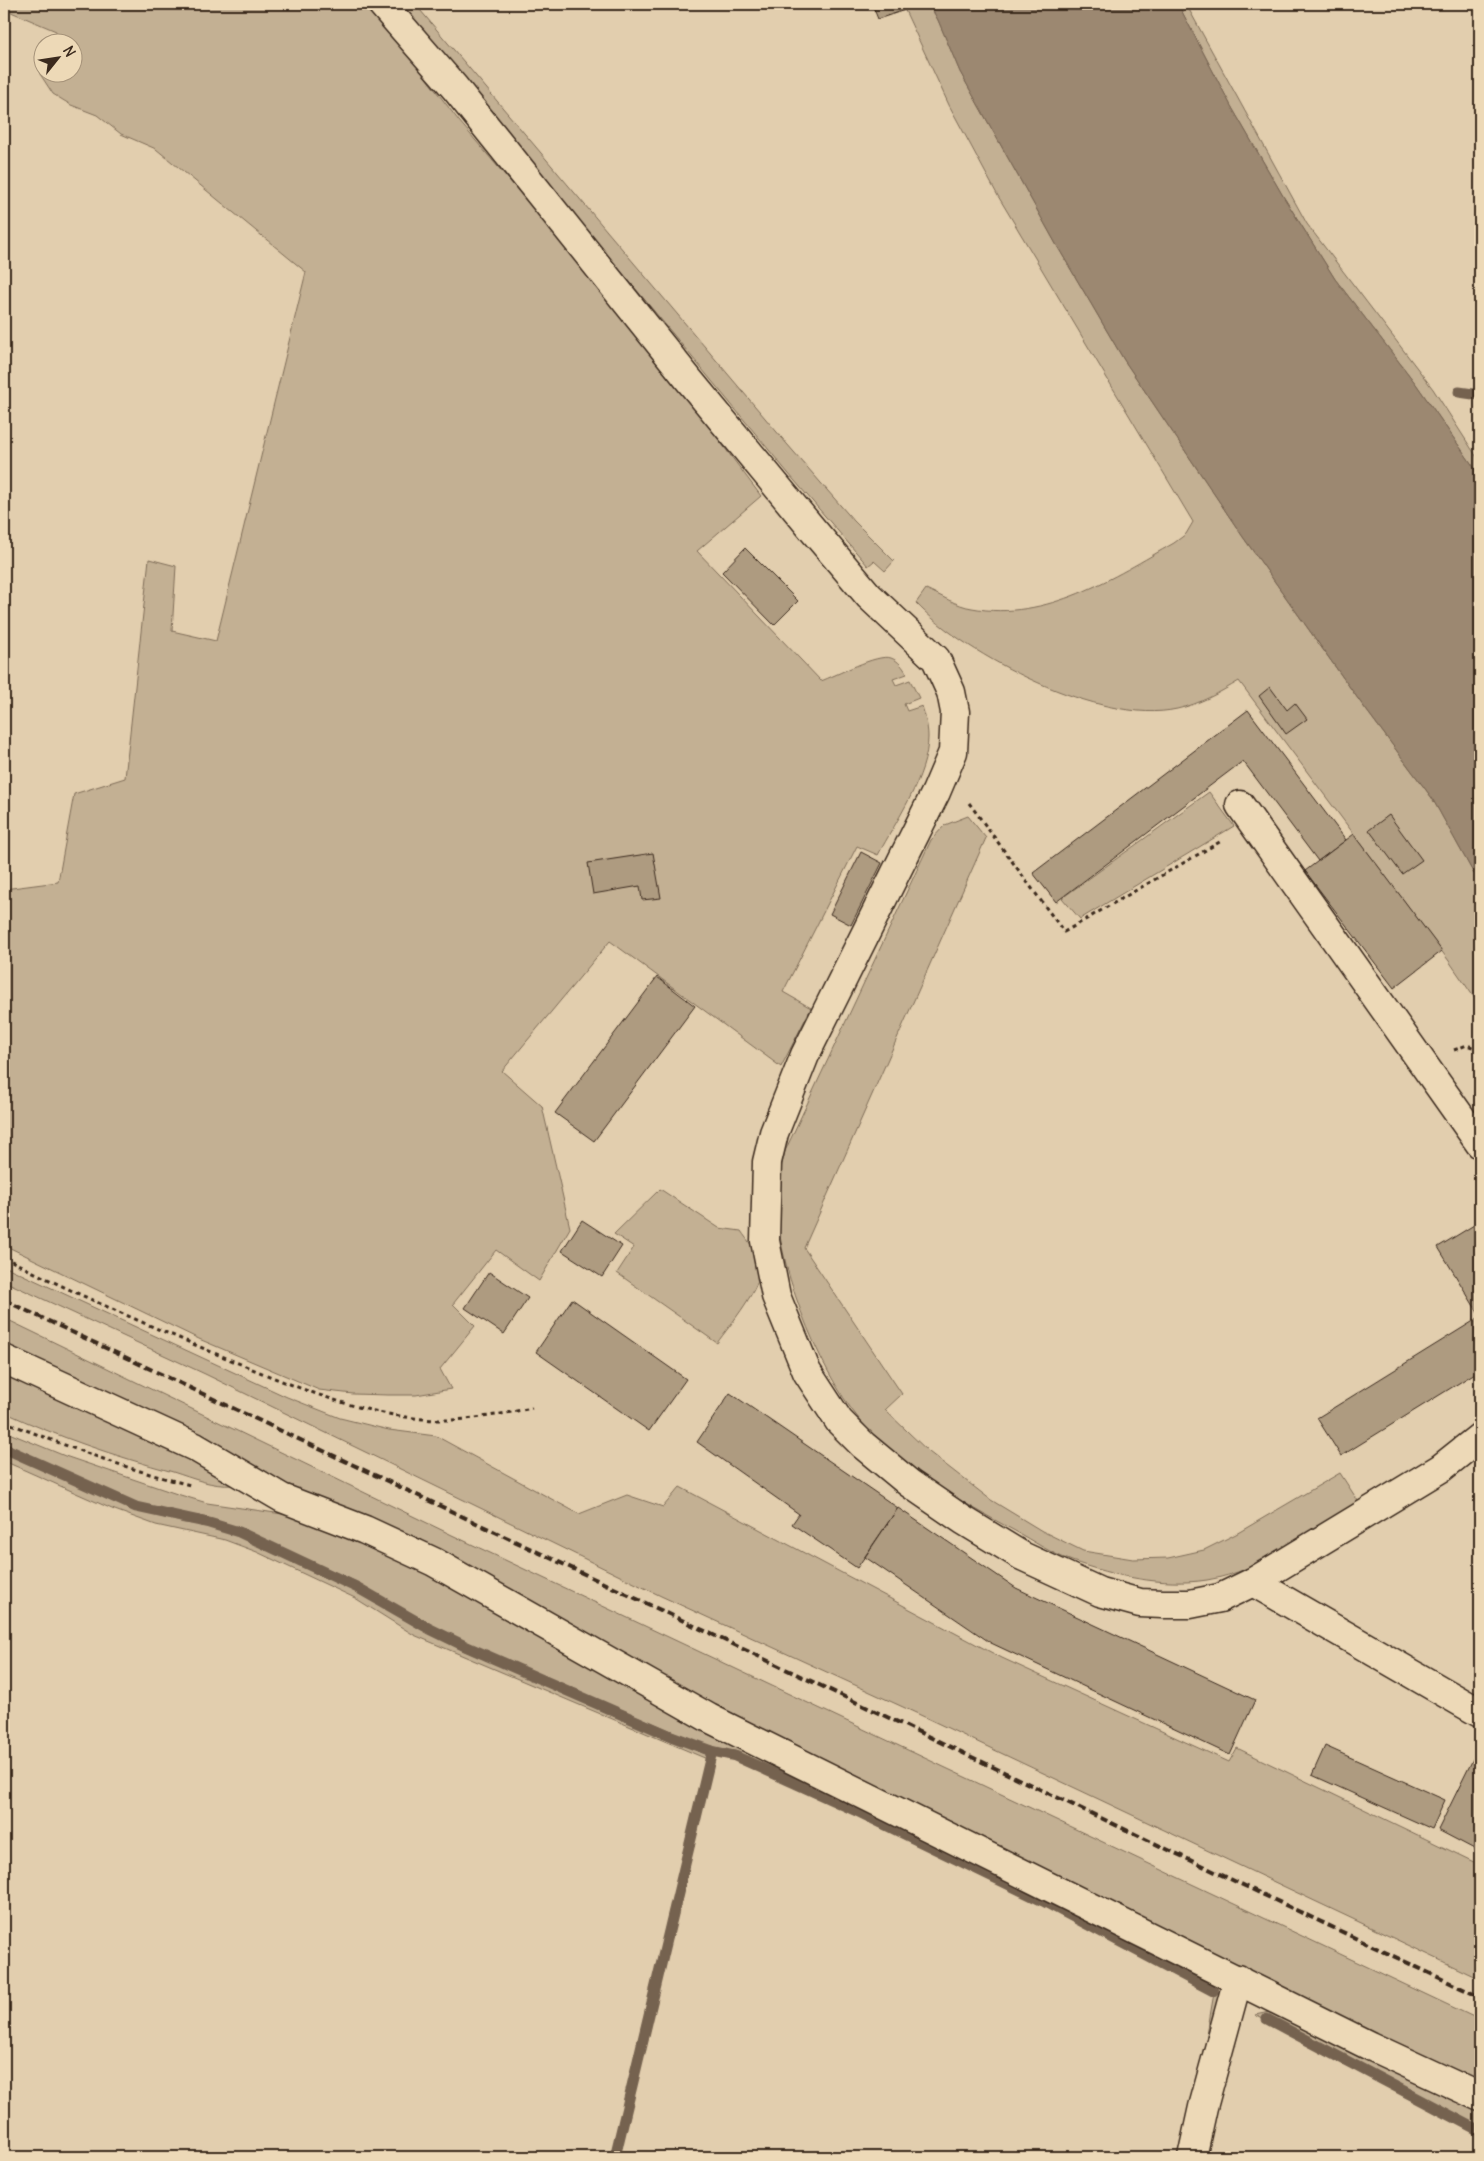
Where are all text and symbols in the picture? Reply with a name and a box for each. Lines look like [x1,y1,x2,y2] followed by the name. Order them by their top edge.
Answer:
[32,32,82,82] north arrow
[59,43,79,60] text: N

